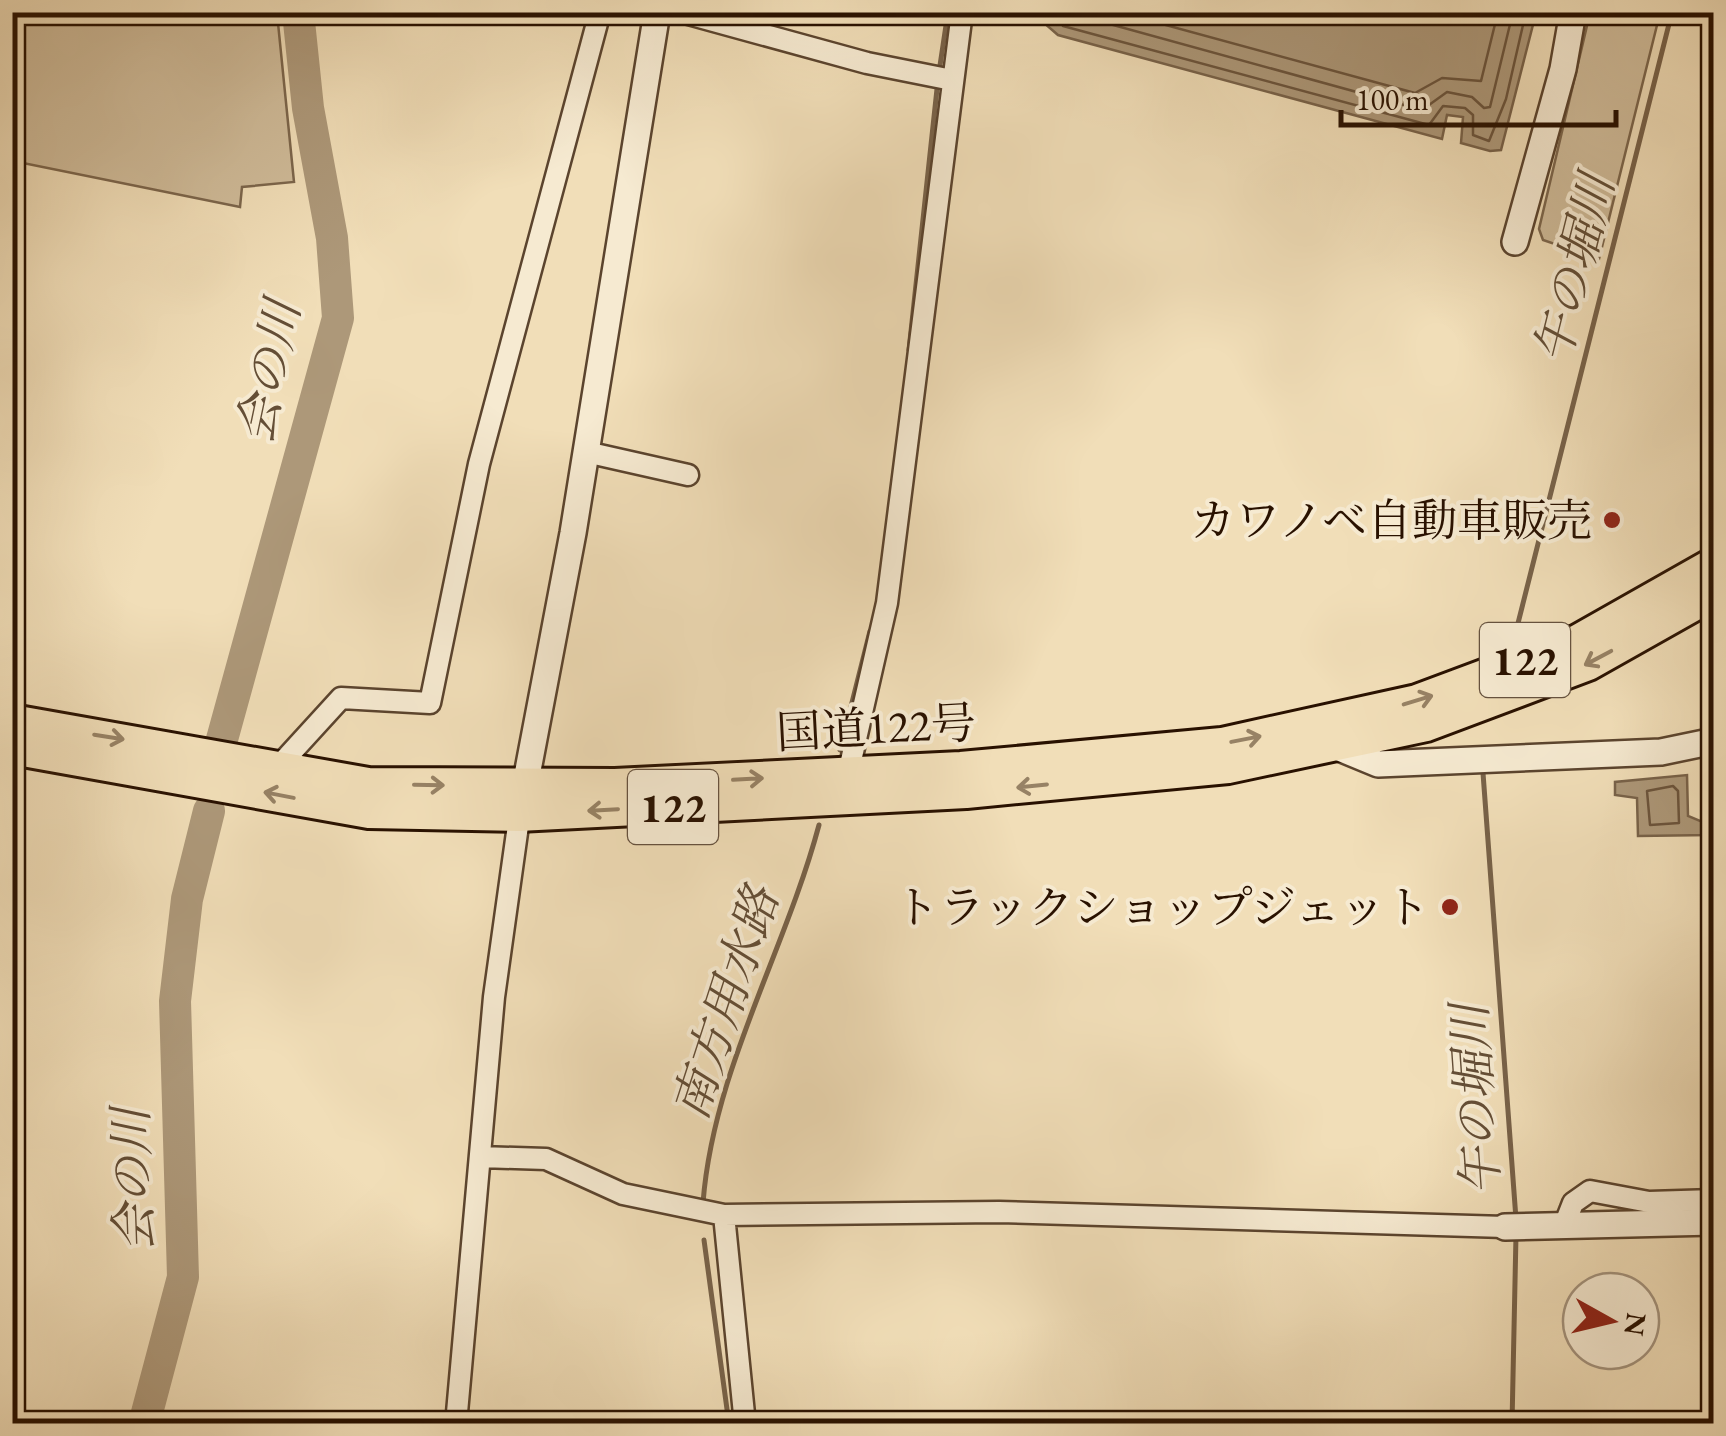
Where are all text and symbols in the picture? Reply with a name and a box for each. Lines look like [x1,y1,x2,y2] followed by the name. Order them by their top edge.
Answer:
[1341,65,1616,127] scale bar
[1356,80,1429,119] text: 100 m
[1521,164,1629,370] water label: 午の堀川
[223,290,314,449] water label: 会の川
[1190,491,1592,549] place label: カワノベ自動車販売
[1601,509,1623,531] marker: カワノベ自動車販売
[1480,623,1570,697] road number: 122
[1584,649,1614,668] one-way arrow
[1402,690,1433,708] one-way arrow
[775,693,977,761] street label: 国道122号
[1229,728,1261,747] one-way arrow
[92,729,124,747] one-way arrow
[731,769,763,788] one-way arrow
[628,770,718,844] road number: 122
[412,776,445,794] one-way arrow
[1016,776,1049,795] one-way arrow
[264,785,296,804] one-way arrow
[587,801,619,820] one-way arrow
[658,876,792,1127] water label: 南方用水路
[894,878,1430,936] place label: トラックショップジェット
[1439,896,1461,918] marker: トラックショップジェット
[1437,997,1513,1198] water label: 午の堀川
[98,1102,165,1253] water label: 会の川
[1561,1271,1661,1371] north arrow
[1616,1311,1655,1339] text: N

